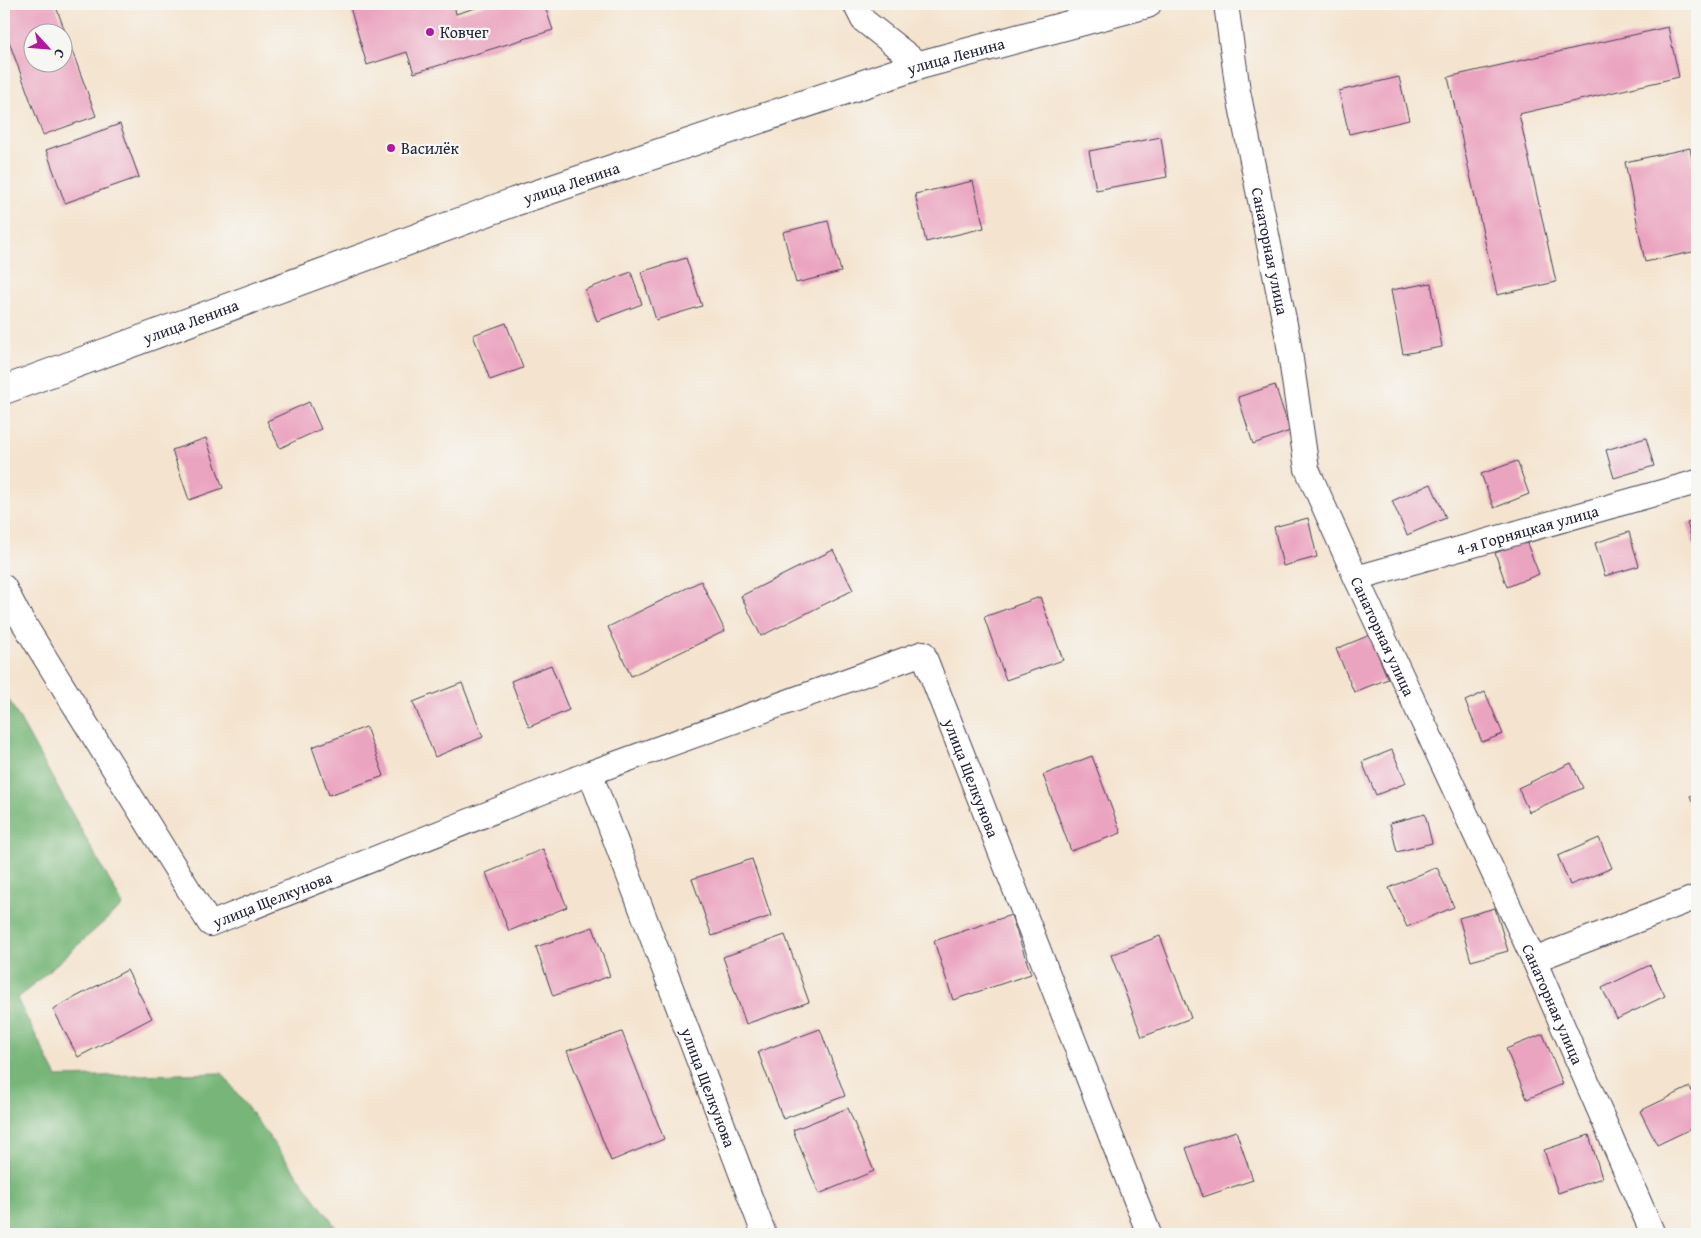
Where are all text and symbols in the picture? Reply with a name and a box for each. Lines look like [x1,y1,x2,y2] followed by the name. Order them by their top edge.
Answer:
[440,20,489,44] place label: Ковчег
[22,22,72,72] north arrow
[424,26,436,38] marker: Ковчег
[903,31,1008,81] street label: улица Ленина
[49,46,70,62] text: С
[401,136,460,160] place label: Василёк
[385,142,397,154] marker: Василёк
[519,155,623,210] street label: улица Ленина
[1246,185,1295,317] street label: Санаторная улица
[139,292,242,350] street label: улица Ленина
[1453,498,1602,561] street label: 4-я Горняцкая улица
[1345,573,1422,700] street label: Санаторная улица
[937,714,1006,841] street label: улица Щелкунова
[208,865,336,934] street label: улица Щелкунова
[1516,940,1590,1068] street label: Санаторная улица
[675,1023,742,1151] street label: улица Щелкунова

